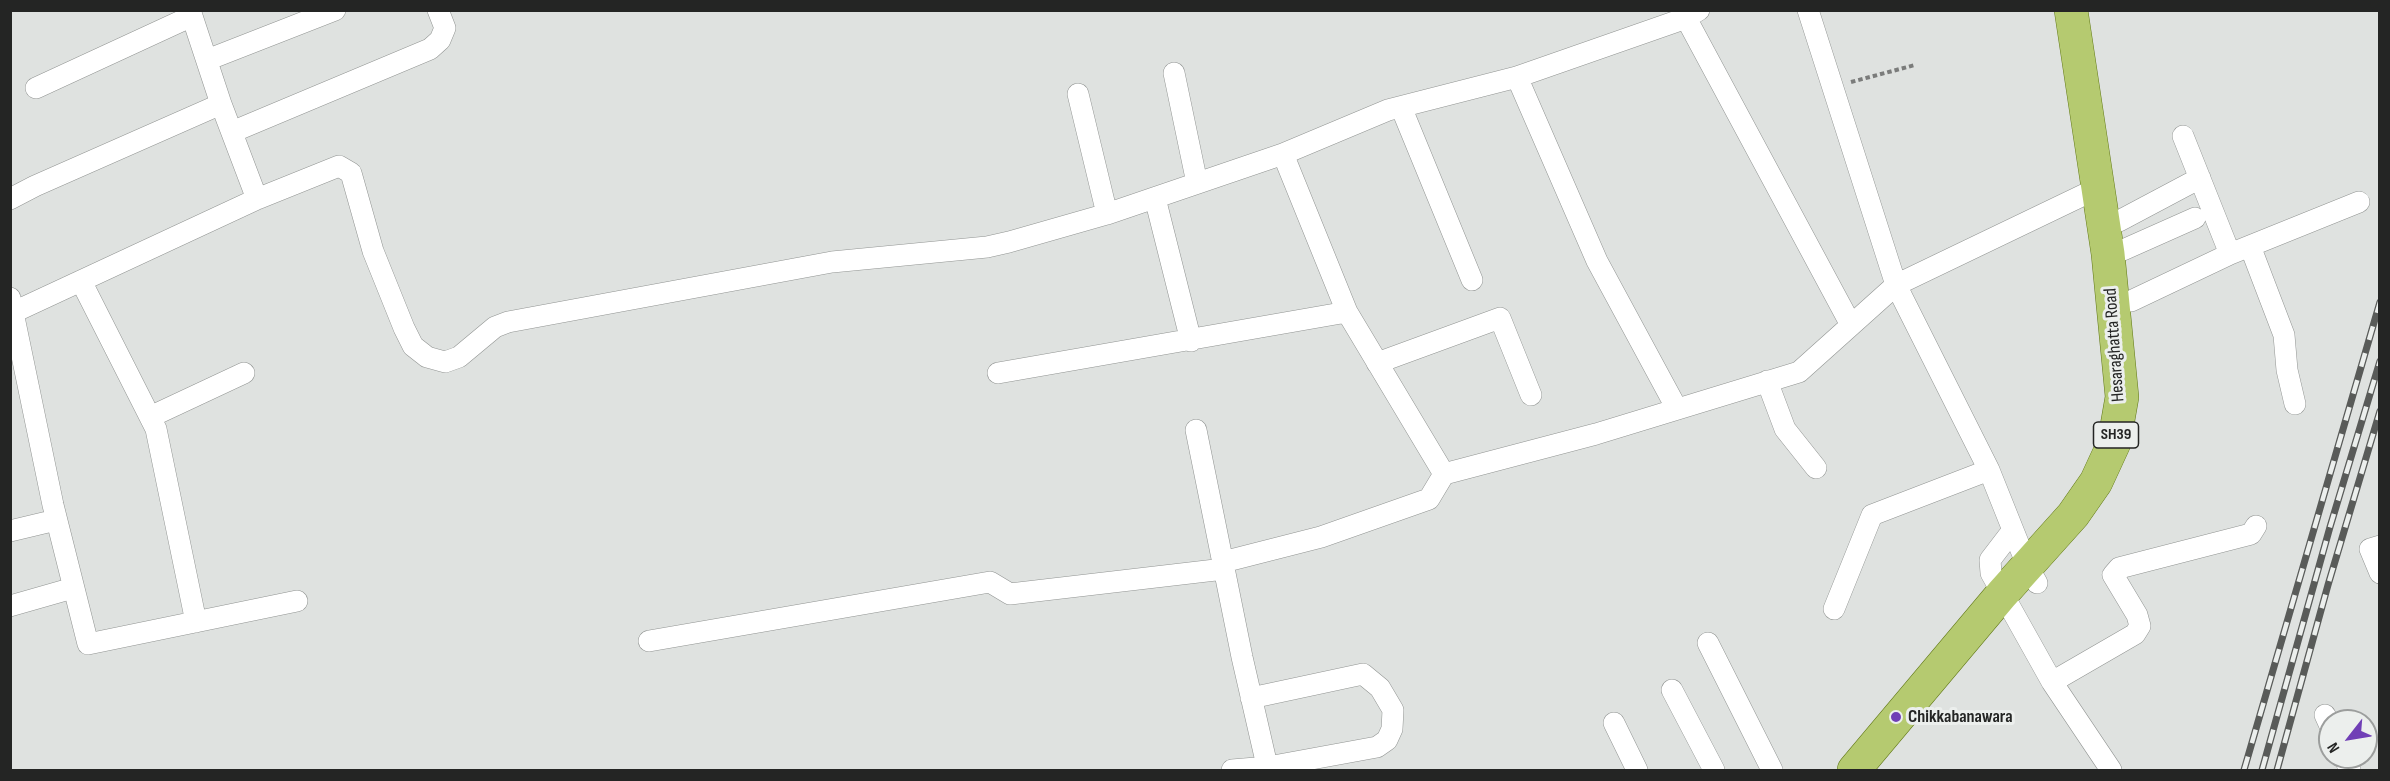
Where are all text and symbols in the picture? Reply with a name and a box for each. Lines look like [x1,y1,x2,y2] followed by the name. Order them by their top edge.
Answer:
[2100,287,2130,403] street label: Hesaraghatta Road
[2094,422,2138,448] road number: SH39
[1908,706,2013,728] place label: Chikkabanawara
[2318,709,2378,769] north arrow
[1889,710,1903,724] marker: Chikkabanawara
[2324,739,2344,756] text: N

